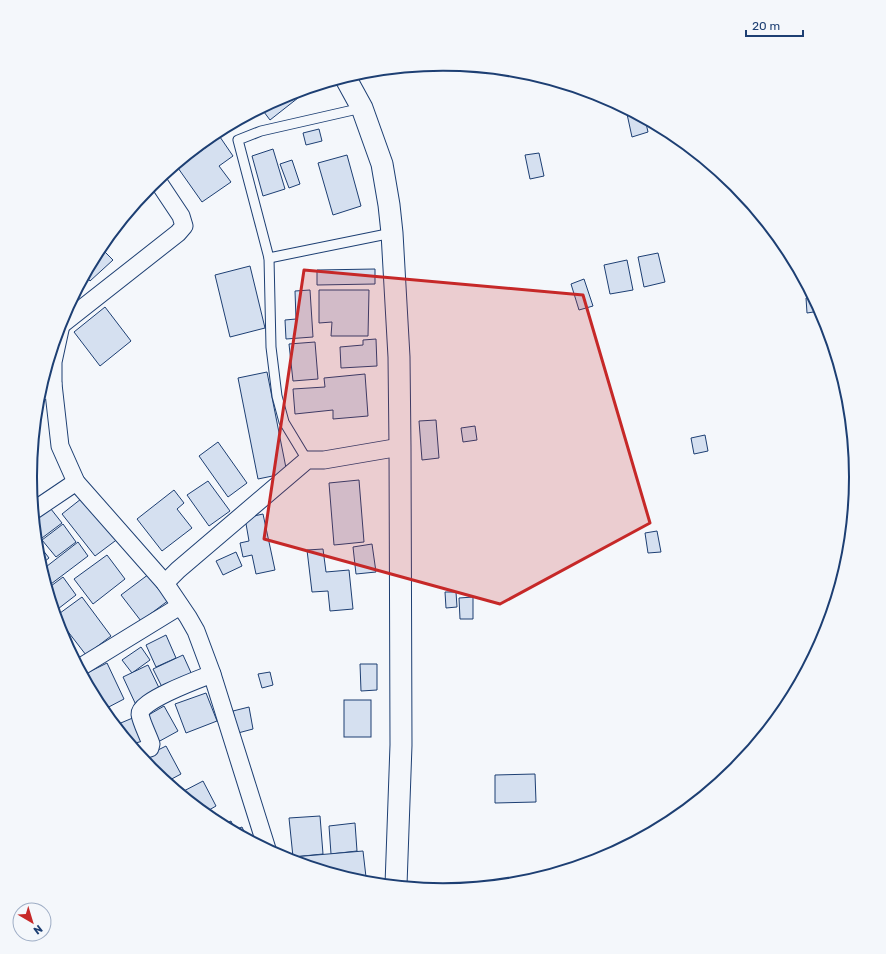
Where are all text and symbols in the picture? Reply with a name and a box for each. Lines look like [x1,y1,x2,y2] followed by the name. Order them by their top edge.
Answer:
[746,12,803,38] scale bar
[752,19,780,33] text: 20 m
[12,902,52,942] north arrow
[31,922,45,937] text: N

